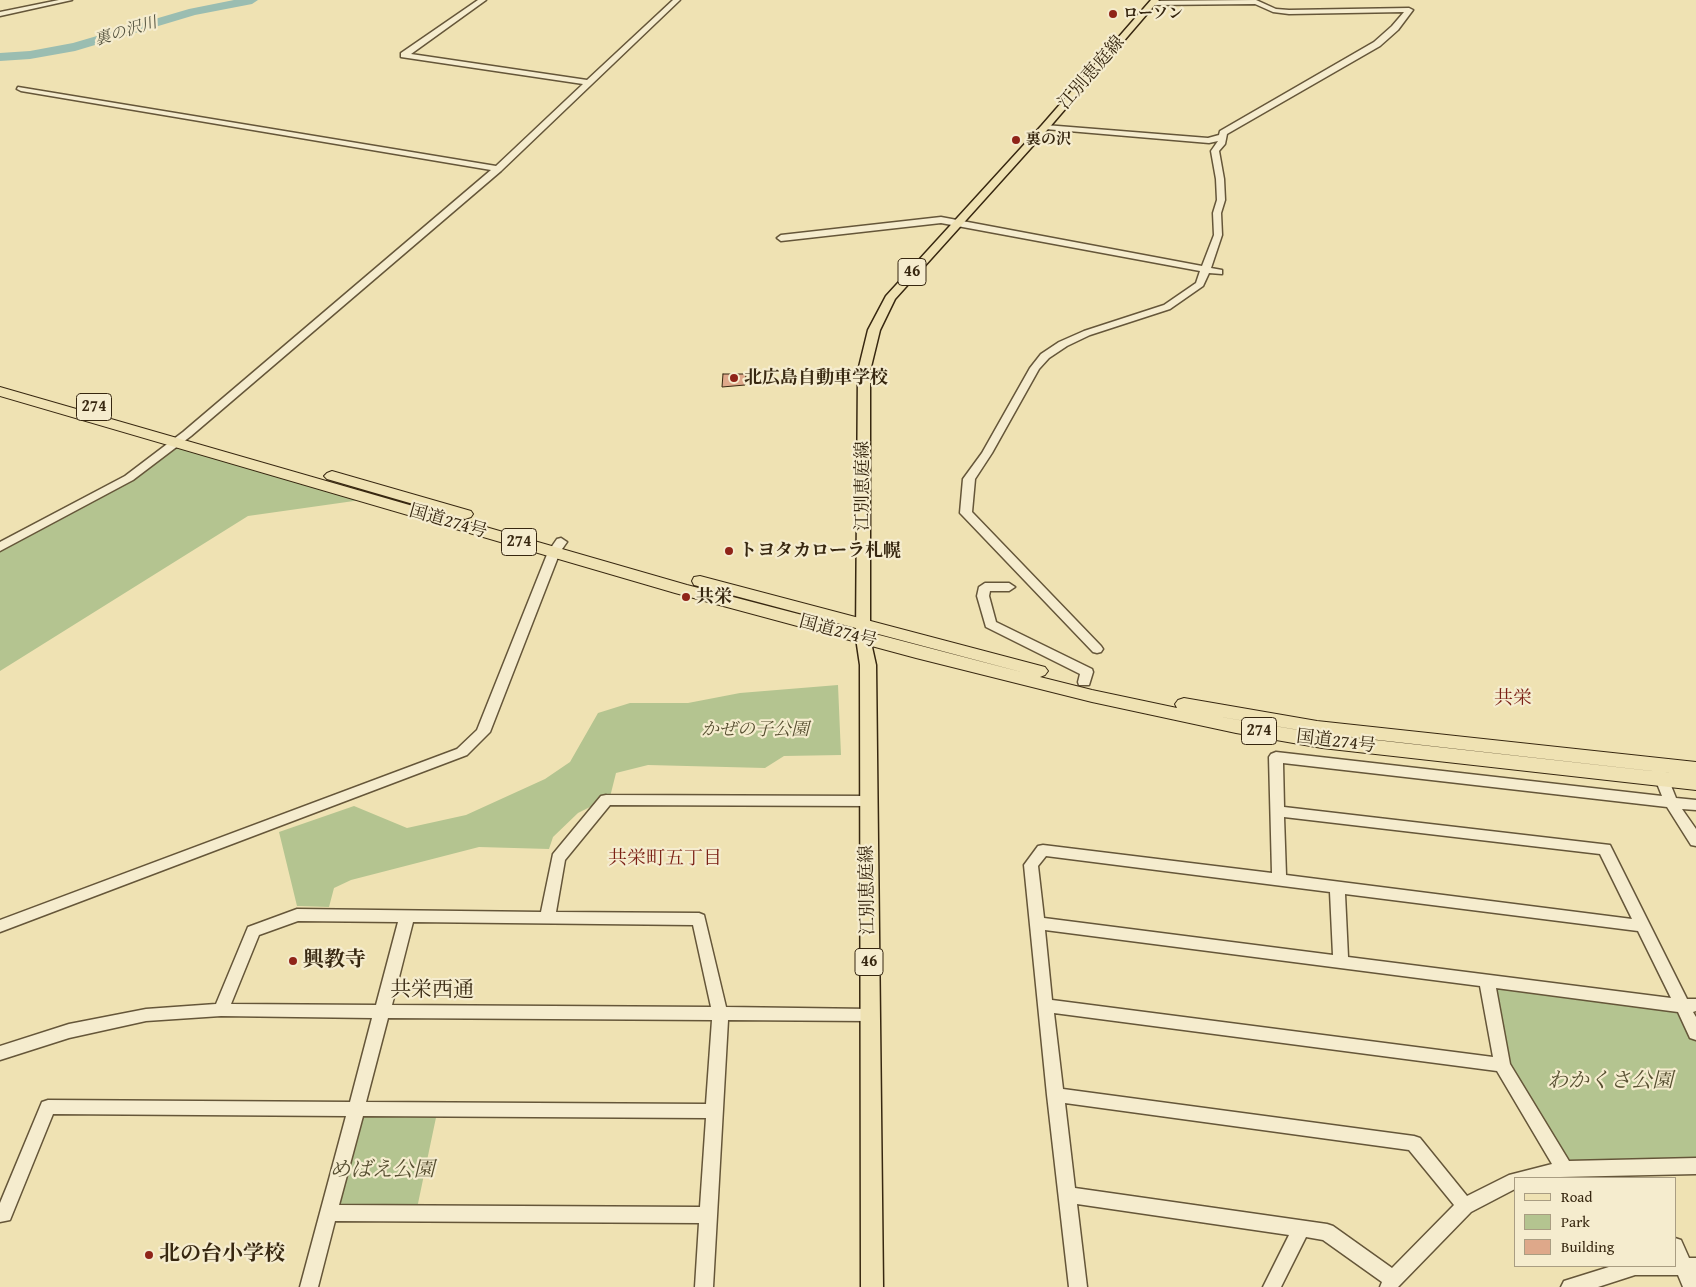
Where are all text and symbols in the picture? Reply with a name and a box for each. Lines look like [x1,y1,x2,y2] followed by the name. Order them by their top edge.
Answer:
[1123,5,1183,23] place label: ローソン
[1107,8,1119,20] marker: ローソン
[93,13,159,51] water label: 裏の沢川
[1054,32,1130,114] street label: 江別恵庭線
[1026,131,1071,149] place label: 裏の沢
[1010,134,1022,146] marker: 裏の沢
[898,258,926,286] road number: 46
[744,367,888,389] place label: 北広島自動車学校
[728,372,740,384] marker: 北広島自動車学校
[76,394,112,421] road number: 274
[852,441,874,531] street label: 江別恵庭線
[407,501,489,543] street label: 国道274号
[502,528,536,556] road number: 274
[739,540,901,562] place label: トヨタカローラ札幌
[723,545,735,557] marker: トヨタカローラ札幌
[696,586,732,608] place label: 共栄
[680,591,692,603] marker: 共栄
[797,611,879,653] street label: 国道274号
[1494,688,1532,710] district label: 共栄
[1242,718,1276,744] road number: 274
[701,719,809,741] park label: かぜの子公園
[1295,726,1377,758] street label: 国道274号
[856,845,880,935] street label: 江別恵庭線
[608,848,722,870] district label: 共栄町五丁目
[303,948,366,974] place label: 興教寺
[855,949,883,976] road number: 46
[287,955,299,967] marker: 興教寺
[390,978,474,1004] street label: 共栄西通
[1547,1069,1673,1095] park label: わかくさ公園
[330,1158,434,1184] park label: めばえ公園
[1514,1177,1676,1267] legend
[1561,1186,1592,1207] text: Road
[1561,1211,1590,1232] text: Park
[1561,1236,1614,1257] text: Building
[159,1242,285,1268] place label: 北の台小学校
[143,1249,155,1261] marker: 北の台小学校

